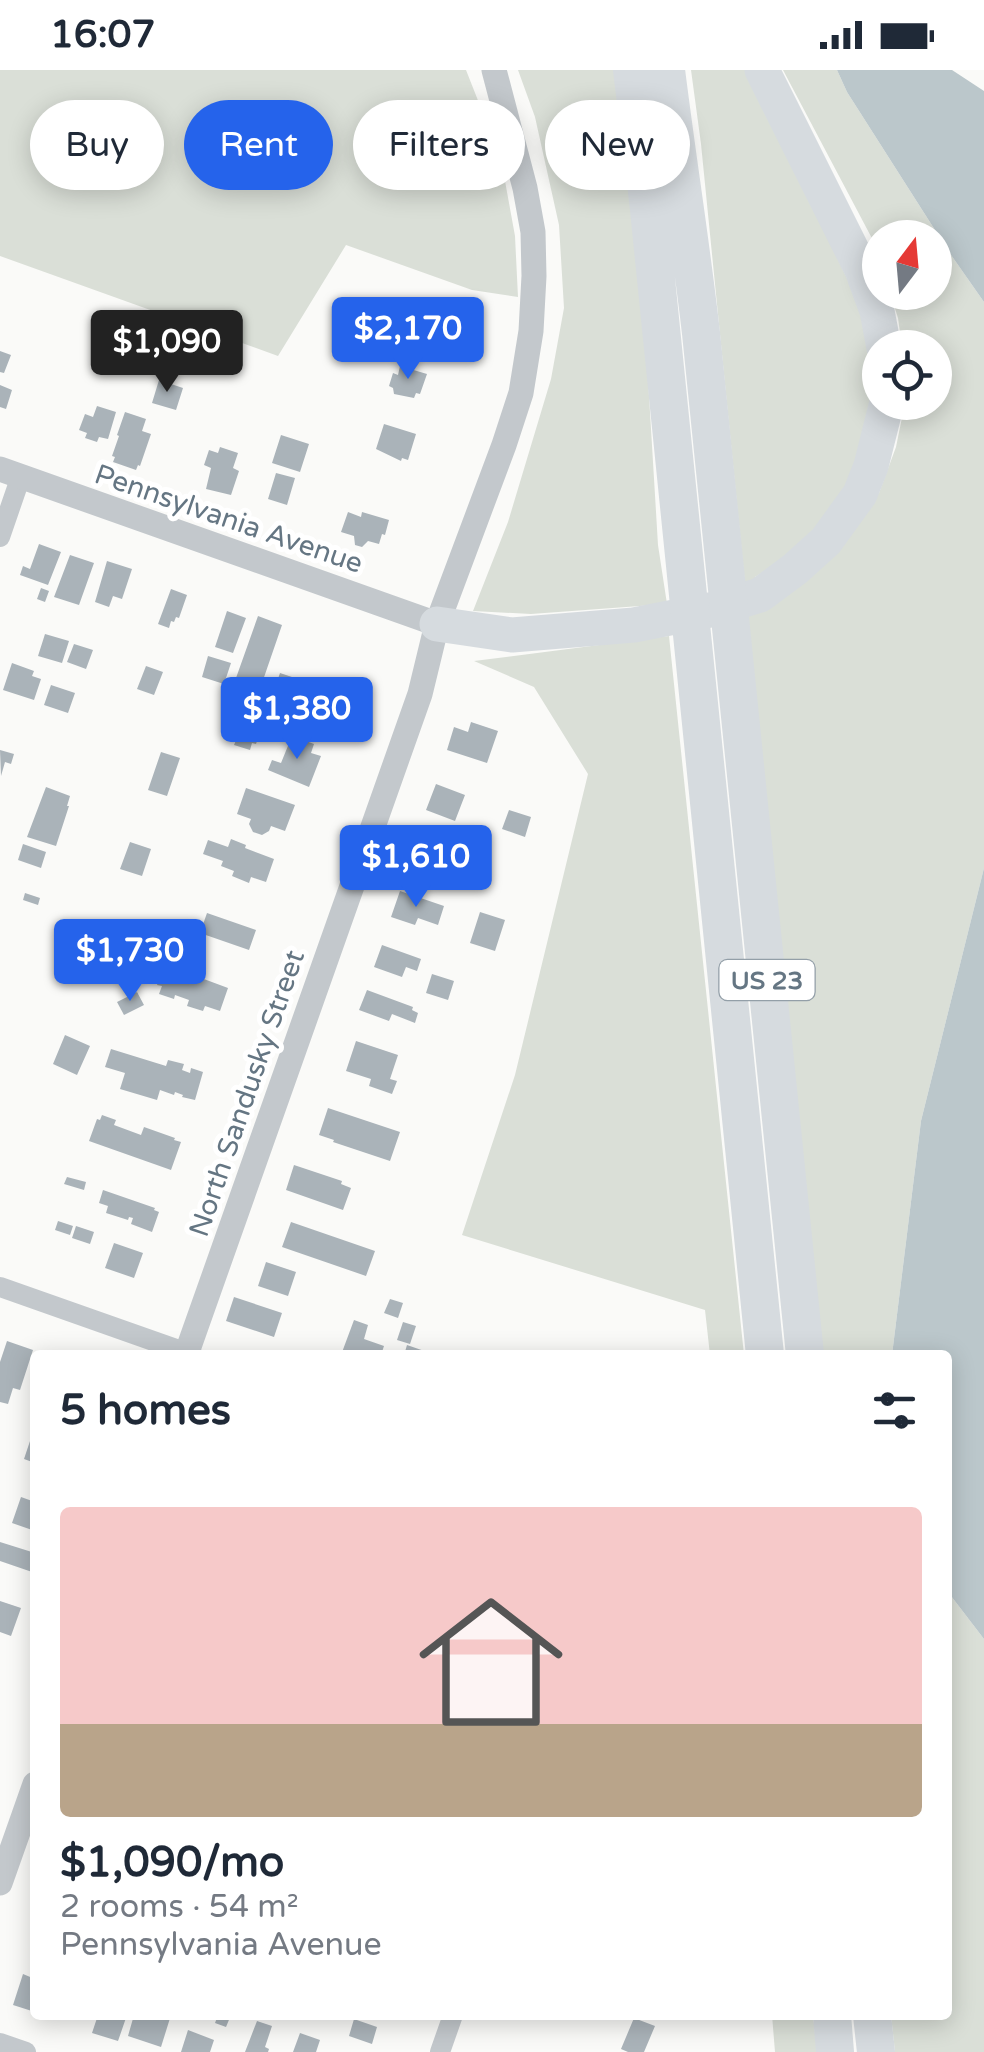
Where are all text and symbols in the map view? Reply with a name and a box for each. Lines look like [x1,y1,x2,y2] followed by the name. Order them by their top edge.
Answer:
[50,12,155,58] text: 16:07
[30,100,164,190] chip: Buy
[184,100,333,190] chip: Rent
[353,100,525,190] chip: Filters
[545,100,690,190] chip: New
[862,220,952,310] north arrow
[862,220,952,420] map controls
[327,297,489,382] pin: $2,170
[86,310,248,395] pin: $1,090
[354,310,462,348] text: $2,170
[113,323,221,361] text: $1,090
[862,330,952,420] button: locate
[90,457,367,581] street label: Pennsylvania Avenue
[216,677,378,762] pin: $1,380
[243,690,351,728] text: $1,380
[335,825,497,910] pin: $1,610
[362,838,470,876] text: $1,610
[49,919,211,1004] pin: $1,730
[76,932,184,970] text: $1,730
[182,945,312,1241] street label: North Sandusky Street
[720,960,814,1000] road number: US 23
[867,1383,922,1438] icon: filters
[60,1385,231,1436] text: 5 homes
[401,1572,581,1752] icon: home
[60,1837,284,1888] text: $1,090/mo
[60,1888,299,1926] text: 2 rooms · 54 m²
[60,1926,382,1964] text: Pennsylvania Avenue

